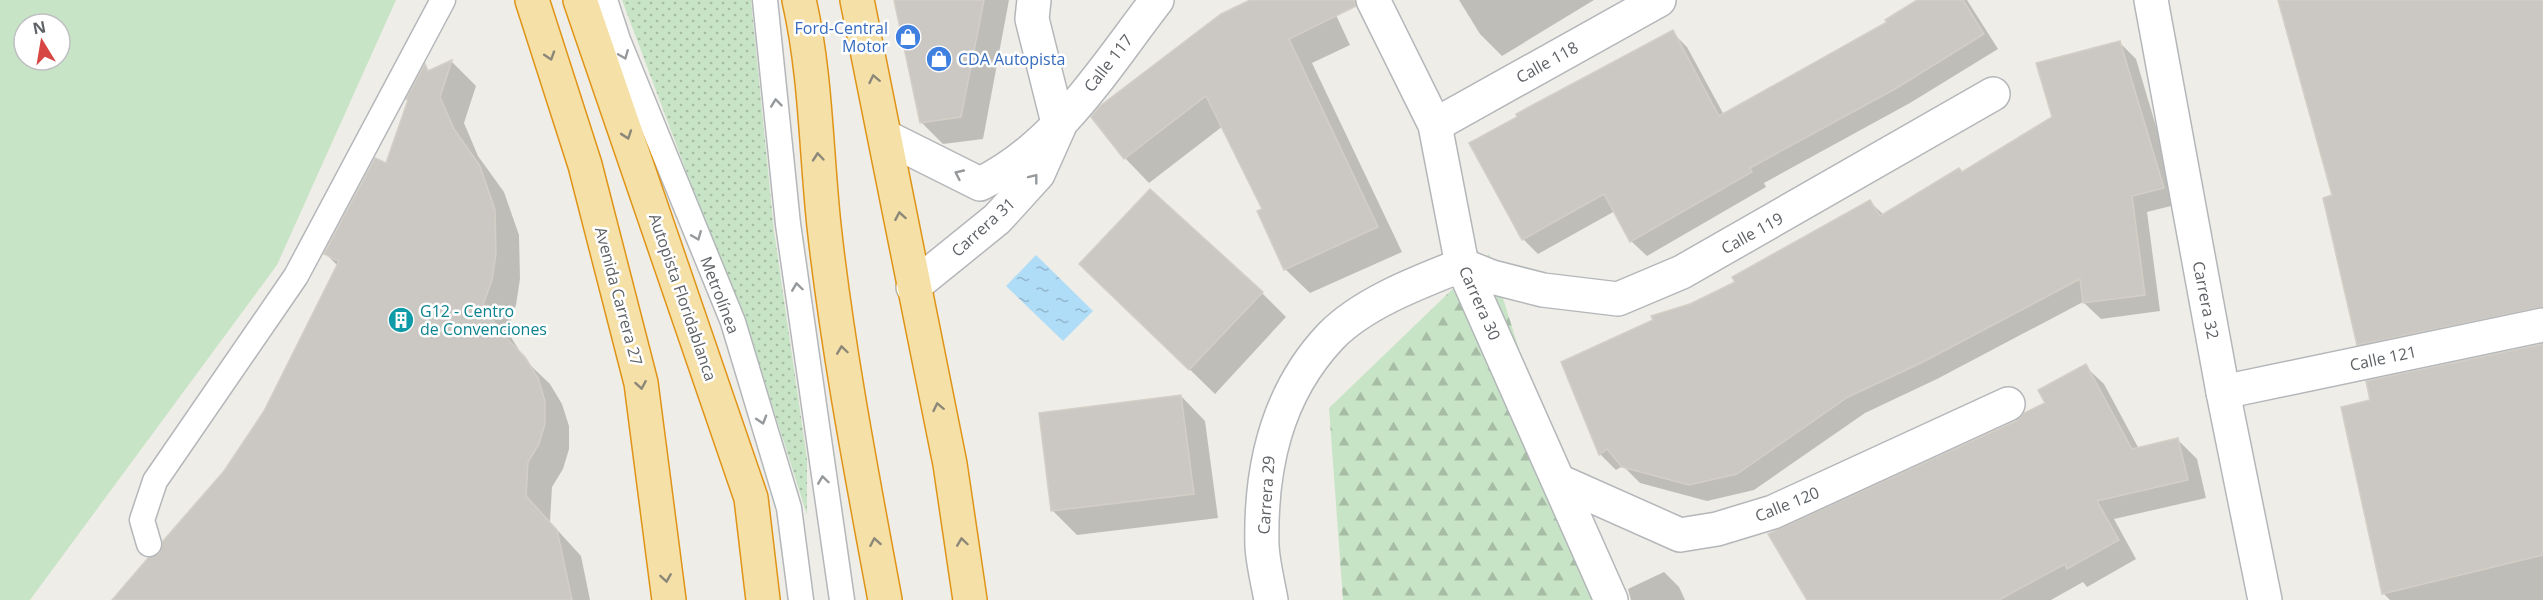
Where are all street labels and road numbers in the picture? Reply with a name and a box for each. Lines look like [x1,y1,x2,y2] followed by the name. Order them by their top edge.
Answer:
[1079,30,1137,96] street label: Calle 117
[1512,36,1582,88] street label: Calle 118
[946,192,1020,262] street label: Carrera 31
[1717,207,1787,259] street label: Calle 119
[644,210,722,384] street label: Autopista Floridablanca
[590,224,648,368] street label: Avenida Carrera 27
[695,253,745,337] street label: Metrolínea
[2188,259,2224,341] street label: Carrera 32
[1454,262,1506,344] street label: Carrera 30
[2348,340,2418,376] street label: Calle 121
[1252,455,1280,535] street label: Carrera 29
[1752,481,1822,527] street label: Calle 120

